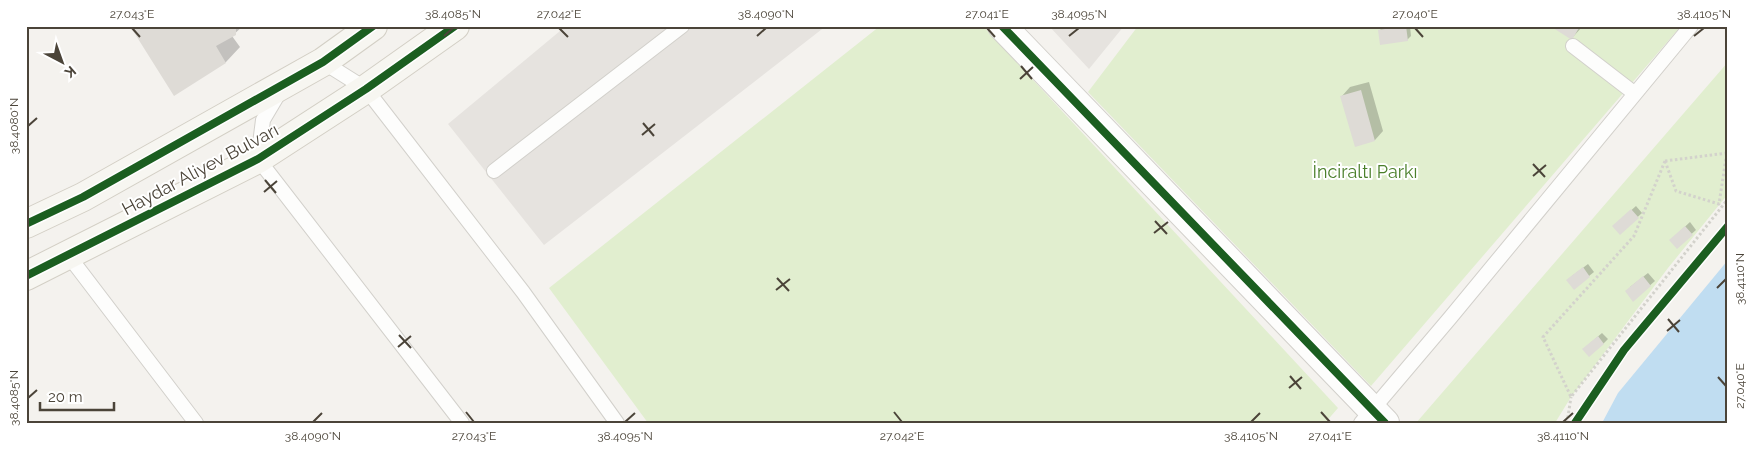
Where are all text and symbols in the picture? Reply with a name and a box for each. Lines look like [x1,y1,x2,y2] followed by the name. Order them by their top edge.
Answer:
[110,7,154,21] text: 27.043°E
[425,7,481,21] text: 38.4085°N
[537,7,581,21] text: 27.042°E
[738,7,794,21] text: 38.4090°N
[965,7,1009,21] text: 27.041°E
[1051,7,1107,21] text: 38.4095°N
[1392,7,1438,21] text: 27.040°E
[1677,7,1731,21] text: 38.4105°N
[38,38,88,88] north arrow
[61,63,79,81] text: K
[7,98,21,154] text: 38.4080°N
[118,119,282,219] street label: Haydar Aliyev Bulvarı
[1313,161,1417,182] park label: İnciraltı Parkı
[1733,253,1747,305] text: 38.4110°N
[1733,363,1747,409] text: 27.040°E
[7,370,21,426] text: 38.4085°N
[40,379,114,411] scale bar
[48,388,83,406] text: 20 m
[285,429,341,443] text: 38.4090°N
[452,429,496,443] text: 27.043°E
[597,429,653,443] text: 38.4095°N
[880,429,924,443] text: 27.042°E
[1224,429,1278,443] text: 38.4105°N
[1308,429,1352,443] text: 27.041°E
[1537,429,1589,443] text: 38.4110°N

